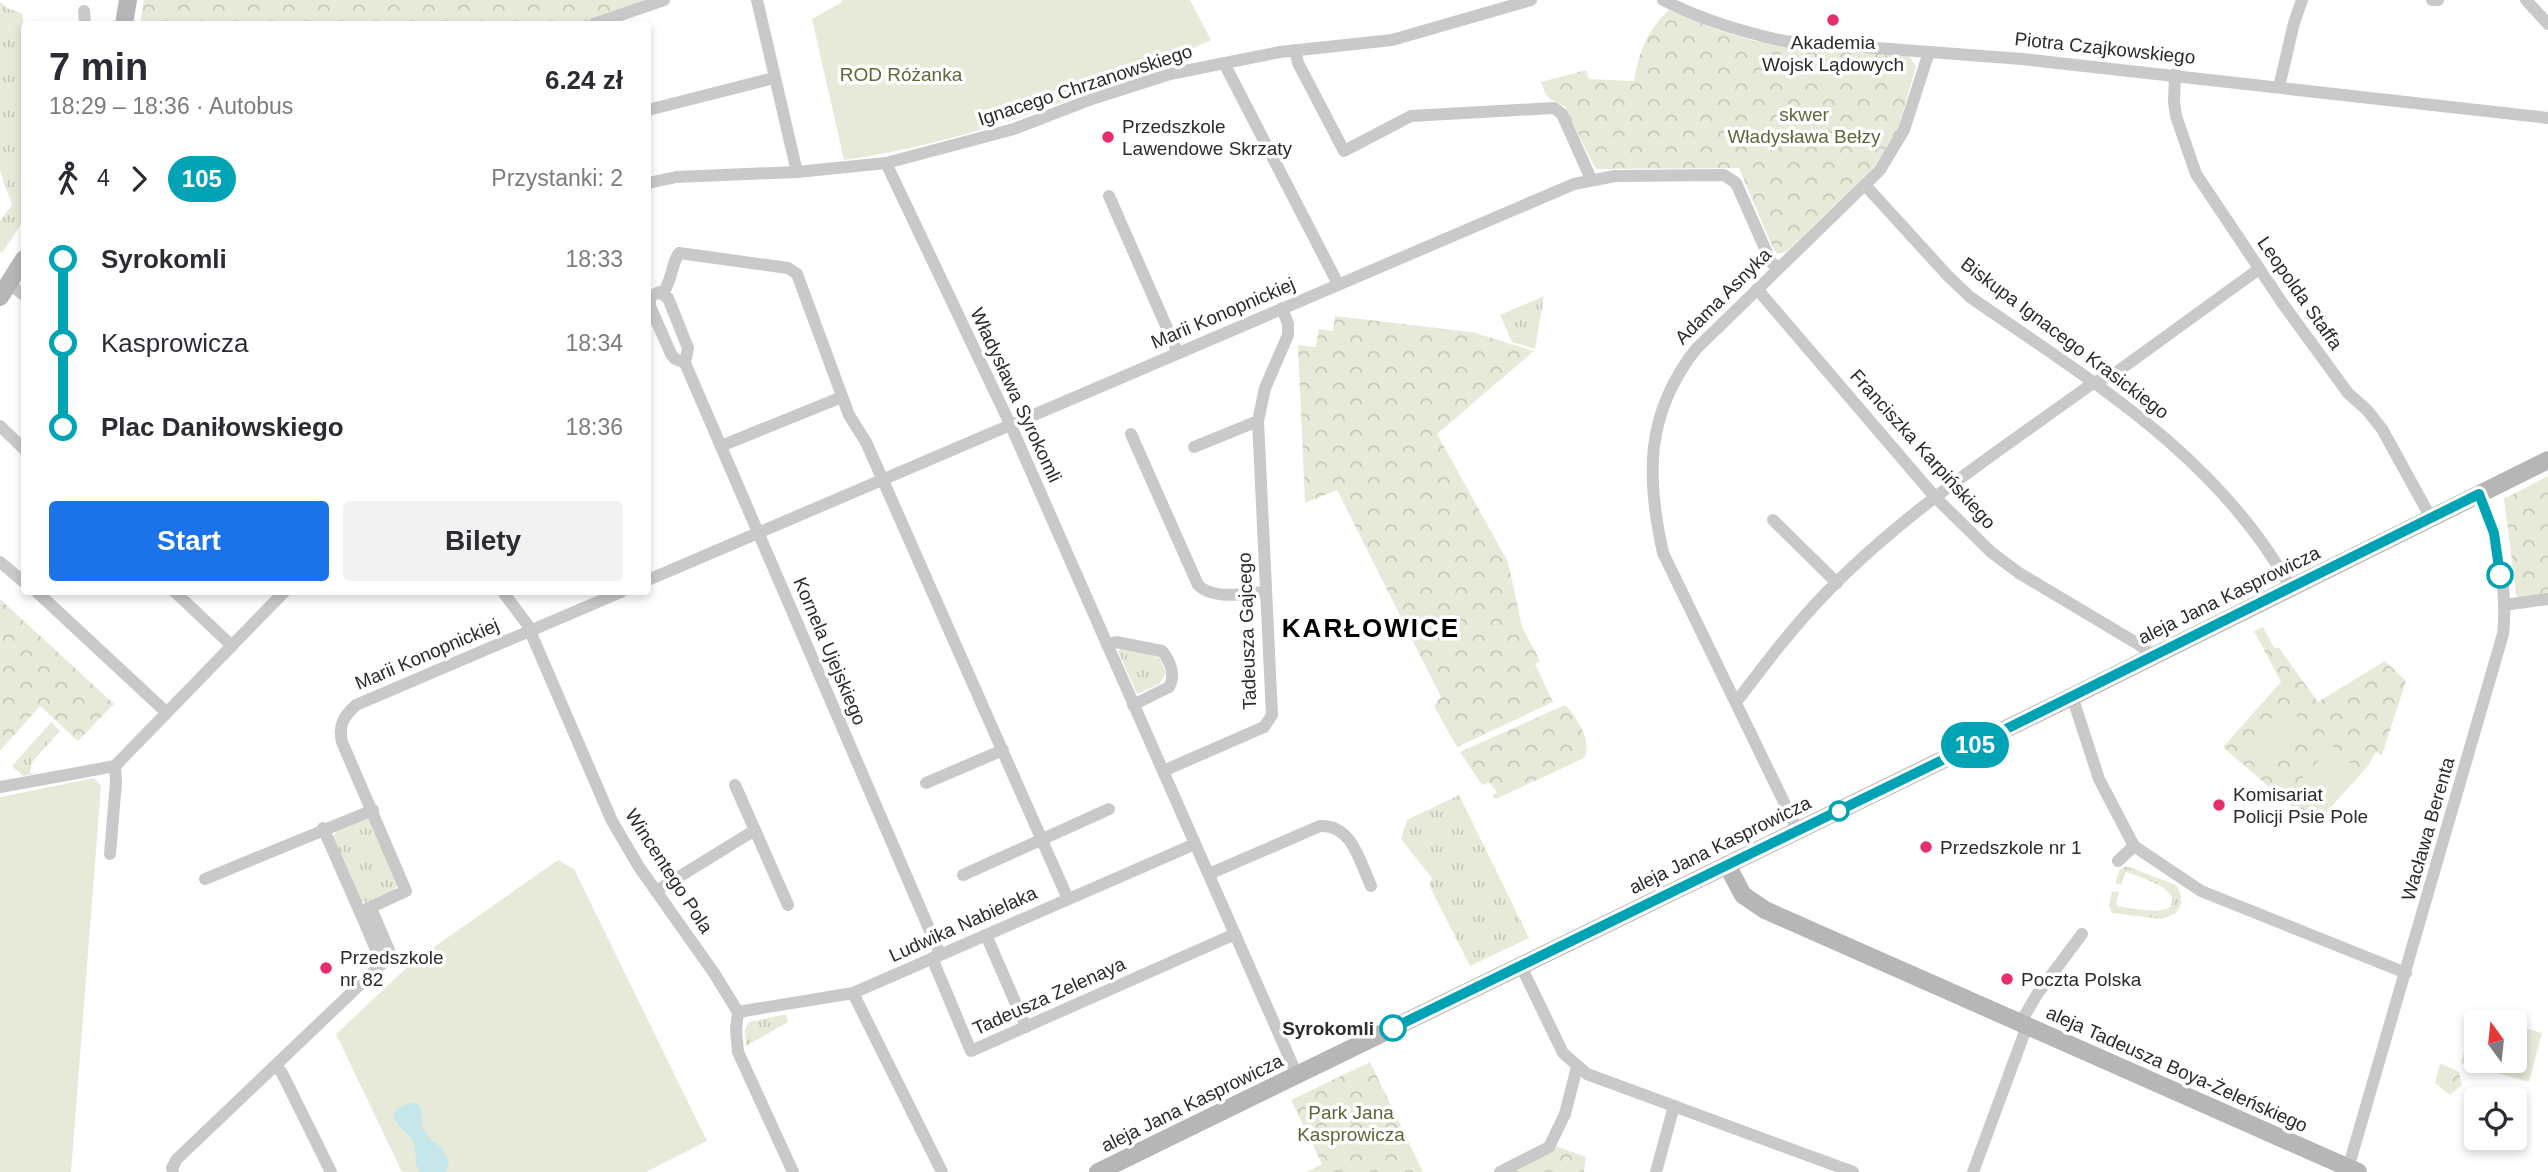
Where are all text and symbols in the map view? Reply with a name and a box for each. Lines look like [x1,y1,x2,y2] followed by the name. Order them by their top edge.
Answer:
[1825,12,1841,28] marker: Akademia Wojsk Lądowych
[2014,28,2196,68] street label: Piotra Czajkowskiego
[1762,32,1904,75] place label: Akademia Wojsk Lądowych
[975,40,1195,130] street label: Ignacego Chrzanowskiego
[49,46,148,88] text: 7 min
[840,64,963,85] park label: ROD Różanka
[545,65,623,95] text: 6.24 zł
[49,93,293,119] text: 18:29 – 18:36 · Autobus
[1727,104,1881,147] park label: skwer Władysława Bełzy
[1122,116,1293,159] place label: Przedszkole Lawendowe Skrzaty
[1100,129,1116,145] marker: Przedszkole Lawendowe Skrzaty
[49,160,87,198] icon: walk
[120,160,158,198] icon: forward
[97,165,110,191] text: 4
[182,165,222,192] text: 105
[491,165,623,191] text: Przystanki: 2
[2253,233,2347,354] street label: Leopolda Staffa
[1671,243,1776,348] street label: Adama Asnyka
[101,244,227,274] text: Syrokomli
[565,246,623,272] text: 18:33
[1957,253,2173,423] street label: Biskupa Ignacego Krasickiego
[1148,273,1298,353] street label: Marii Konopnickiej
[966,304,1066,486] street label: Władysława Syrokomli
[101,328,248,358] text: Kasprowicza
[565,330,623,356] text: 18:34
[1846,365,2000,533] street label: Franciszka Karpińskiego
[101,412,344,442] text: Plac Daniłowskiego
[565,414,623,440] text: 18:36
[49,501,329,581] button: Start
[343,501,623,581] button: Bilety
[2135,542,2324,648] street label: aleja Jana Kasprowicza
[1234,552,1260,710] street label: Tadeusza Gajcego
[2487,562,2513,588] unlabelled marker
[789,574,871,728] street label: Kornela Ujejskiego
[1282,613,1460,643] district label: KARŁOWICE
[352,614,502,694] street label: Marii Konopnickiej
[1935,722,2015,768] line badge: 105
[1955,731,1995,758] text: 105
[2397,754,2459,903] street label: Wacława Berenta
[2233,784,2368,827] place label: Komisariat Policji Psie Pole
[1626,792,1815,898] street label: aleja Jana Kasprowicza
[2211,797,2227,813] marker: Komisariat Policji Psie Pole
[1829,801,1849,821] unlabelled marker
[621,805,717,937] street label: Wincentego Pola
[1940,837,2082,858] place label: Przedszkole nr 1
[1918,839,1934,855] marker: Przedszkole nr 1
[886,882,1041,966] street label: Ludwika Nabielaka
[340,947,444,990] place label: Przedszkole nr 82
[969,953,1129,1039] street label: Tadeusza Zelenaya
[318,960,334,976] marker: Przedszkole nr 82
[2021,969,2142,990] place label: Poczta Polska
[1999,971,2015,987] marker: Poczta Polska
[2043,1002,2311,1136] street label: aleja Tadeusza Boya-Żeleńskiego
[2464,1010,2527,1073] north arrow
[2464,1010,2527,1150] map controls
[1380,1015,1406,1041] marker: Syrokomli
[1282,1018,1374,1039] place label: Syrokomli
[1098,1050,1287,1156] street label: aleja Jana Kasprowicza
[2464,1087,2527,1150] button: locate
[1297,1102,1405,1145] park label: Park Jana Kasprowicza

